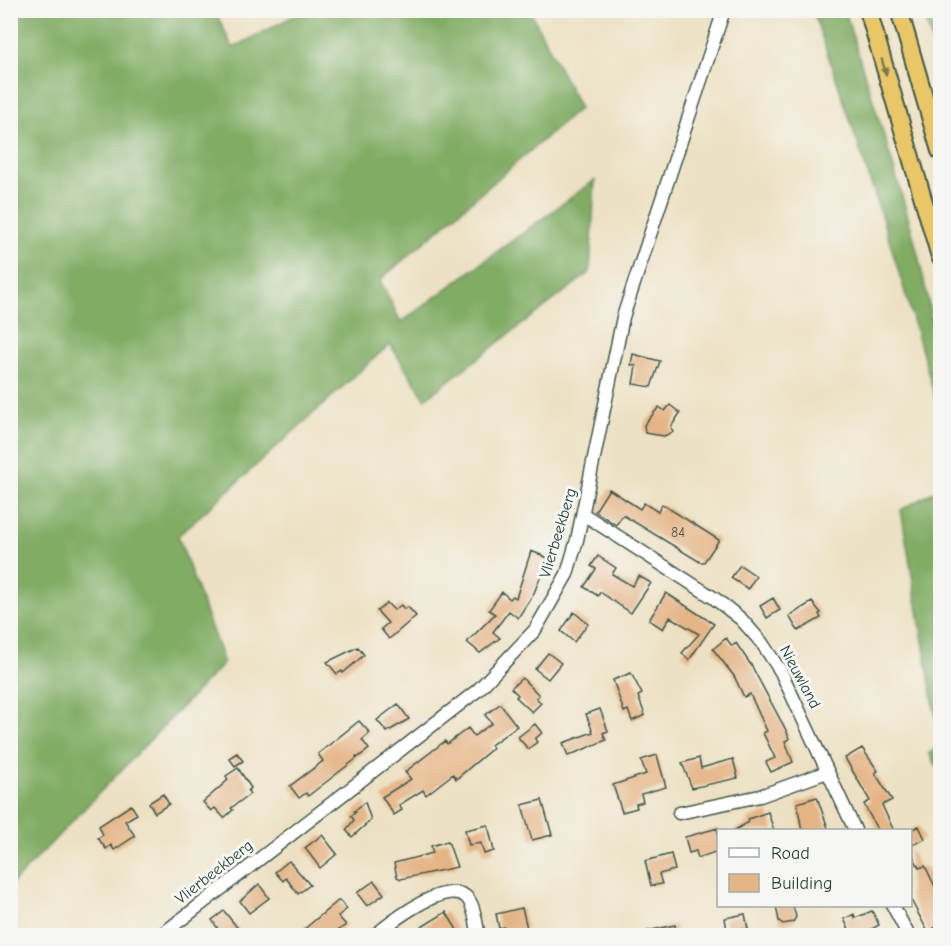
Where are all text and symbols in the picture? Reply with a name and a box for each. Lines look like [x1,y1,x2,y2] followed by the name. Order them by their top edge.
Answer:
[880,58,889,76] one-way arrow
[536,486,580,580] street label: Vlierbeekberg
[671,524,685,541] house number: 84
[776,642,824,712] street label: Nieuwland
[717,829,912,907] legend
[172,836,256,908] street label: Vlierbeekberg
[771,843,810,864] text: Road
[771,873,833,894] text: Building

